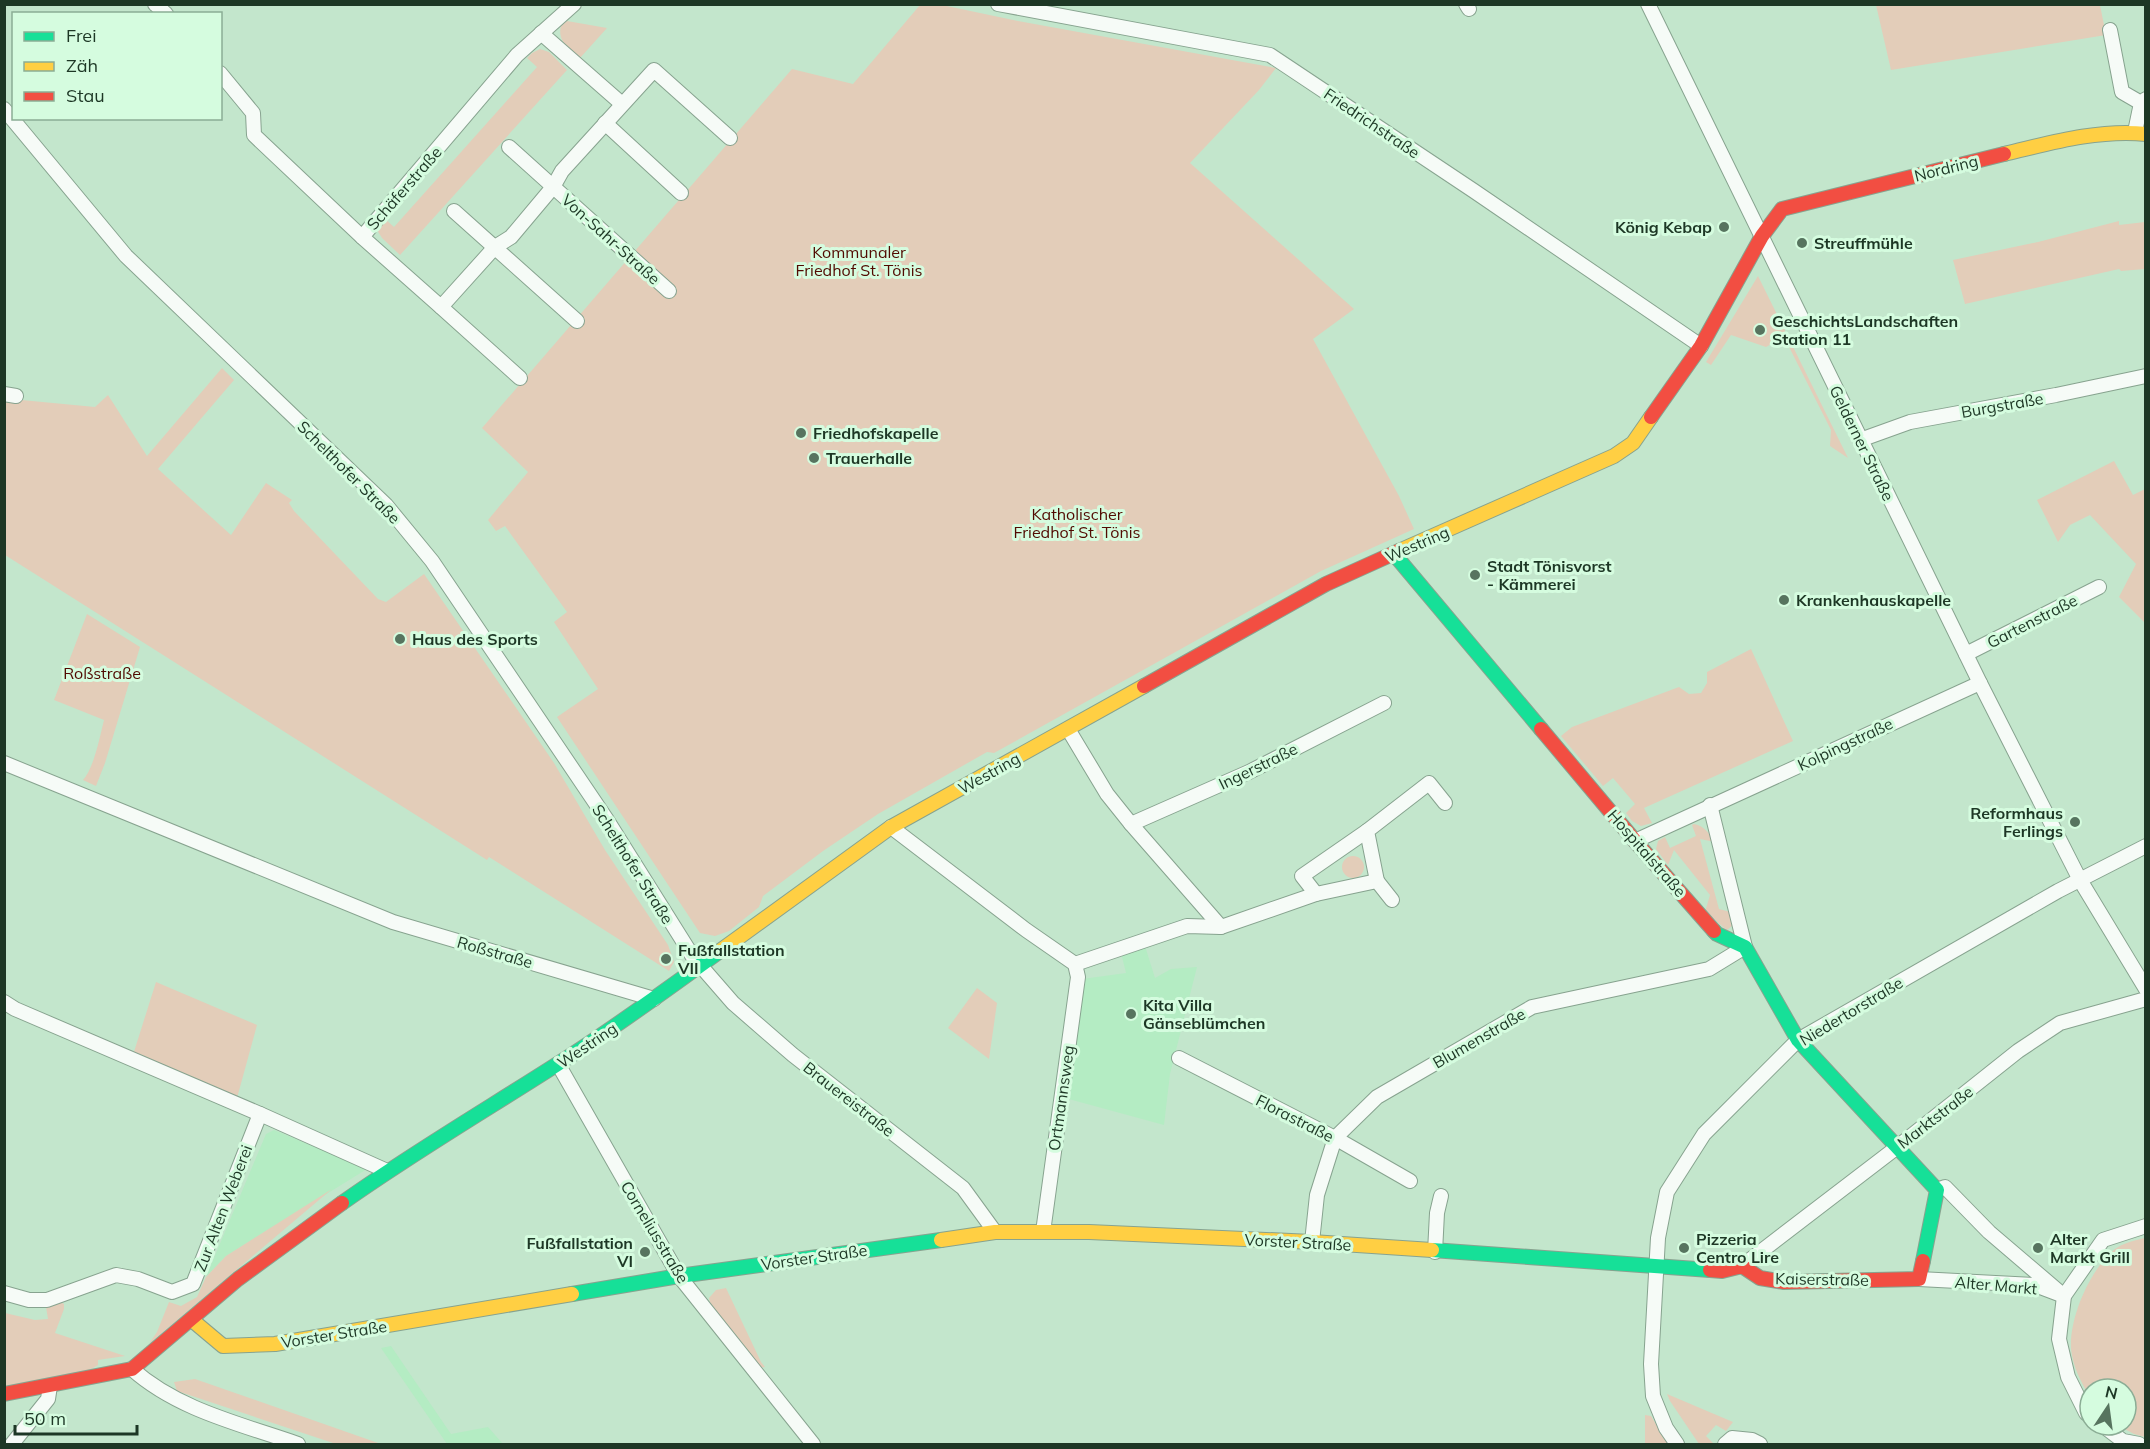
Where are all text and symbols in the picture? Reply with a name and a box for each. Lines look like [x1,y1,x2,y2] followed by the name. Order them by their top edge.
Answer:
[12,12,222,120] legend
[66,24,96,47] text: Frei
[66,54,98,77] text: Zäh
[66,84,105,107] text: Stau
[1320,84,1424,162] street label: Friedrichstraße
[362,142,446,234] street label: Schäferstraße
[1912,150,1980,186] street label: Nordring
[558,189,664,289] street label: Von-Sahr-Straße
[1615,217,1712,237] place label: König Kebap
[1717,220,1731,234] marker: König Kebap
[1814,233,1913,253] place label: Streuffmühle
[1795,236,1809,250] marker: Streuffmühle
[795,242,923,280] park label: Kommunaler Friedhof St. Tönis
[1772,311,1958,349] place label: GeschichtsLandschaften Station 11
[1753,323,1767,337] marker: GeschichtsLandschaften Station 11
[1825,382,1899,504] street label: Gelderner Straße
[1959,388,2045,422] street label: Burgstraße
[293,416,405,528] street label: Schelthofer Straße
[813,423,939,443] place label: Friedhofskapelle
[794,426,808,440] marker: Friedhofskapelle
[826,448,912,468] place label: Trauerhalle
[807,451,821,465] marker: Trauerhalle
[1013,504,1141,542] park label: Katholischer Friedhof St. Tönis
[1382,522,1452,566] street label: Westring
[1487,556,1612,594] place label: Stadt Tönisvorst - Kämmerei
[1468,568,1482,582] marker: Stadt Tönisvorst - Kämmerei
[1796,590,1951,610] place label: Krankenhauskapelle
[1983,590,2081,652] street label: Gartenstraße
[1777,593,1791,607] marker: Krankenhauskapelle
[412,629,538,649] place label: Haus des Sports
[393,632,407,646] marker: Haus des Sports
[63,663,141,683] park label: Roßstraße
[1794,713,1896,775] street label: Kolpingstraße
[1215,738,1301,794] street label: Ingerstraße
[955,748,1023,798] street label: Westring
[588,800,678,928] street label: Schelthofer Straße
[1970,803,2063,841] place label: Reformhaus Ferlings
[1604,805,1690,901] street label: Hospitalstraße
[2068,815,2082,829] marker: Reformhaus Ferlings
[455,932,535,972] street label: Roßstraße
[677,940,785,978] place label: Fußfallstation VII
[659,952,673,966] marker: Fußfallstation VII
[1796,972,1906,1050] street label: Niedertorstraße
[1143,995,1265,1033] place label: Kita Villa Gänseblümchen
[1429,1003,1529,1073] street label: Blumenstraße
[1124,1007,1138,1021] marker: Kita Villa Gänseblümchen
[553,1018,621,1072] street label: Westring
[1044,1044,1078,1152] street label: Ortmannsweg
[800,1057,898,1141] street label: Brauereistraße
[1893,1081,1977,1153] street label: Marktstraße
[1253,1090,1337,1146] street label: Florastraße
[190,1142,256,1274] street label: Zur Alten Weberei
[617,1177,693,1287] street label: Corneliusstraße
[1244,1229,1352,1255] street label: Vorster Straße
[1696,1229,1779,1267] place label: Pizzeria Centro Lire
[2050,1229,2130,1267] place label: Alter Markt Grill
[526,1233,633,1271] place label: Fußfallstation VI
[760,1240,868,1274] street label: Vorster Straße
[1677,1241,1691,1255] marker: Pizzeria Centro Lire
[2031,1241,2045,1255] marker: Alter Markt Grill
[638,1245,652,1259] marker: Fußfallstation VI
[1775,1268,1869,1290] street label: Kaiserstraße
[1954,1271,2038,1299] street label: Alter Markt
[280,1316,388,1352] street label: Vorster Straße
[2078,1377,2138,1437] north arrow
[2103,1381,2120,1403] text: N
[15,1398,136,1436] scale bar
[24,1407,66,1430] text: 50 m

